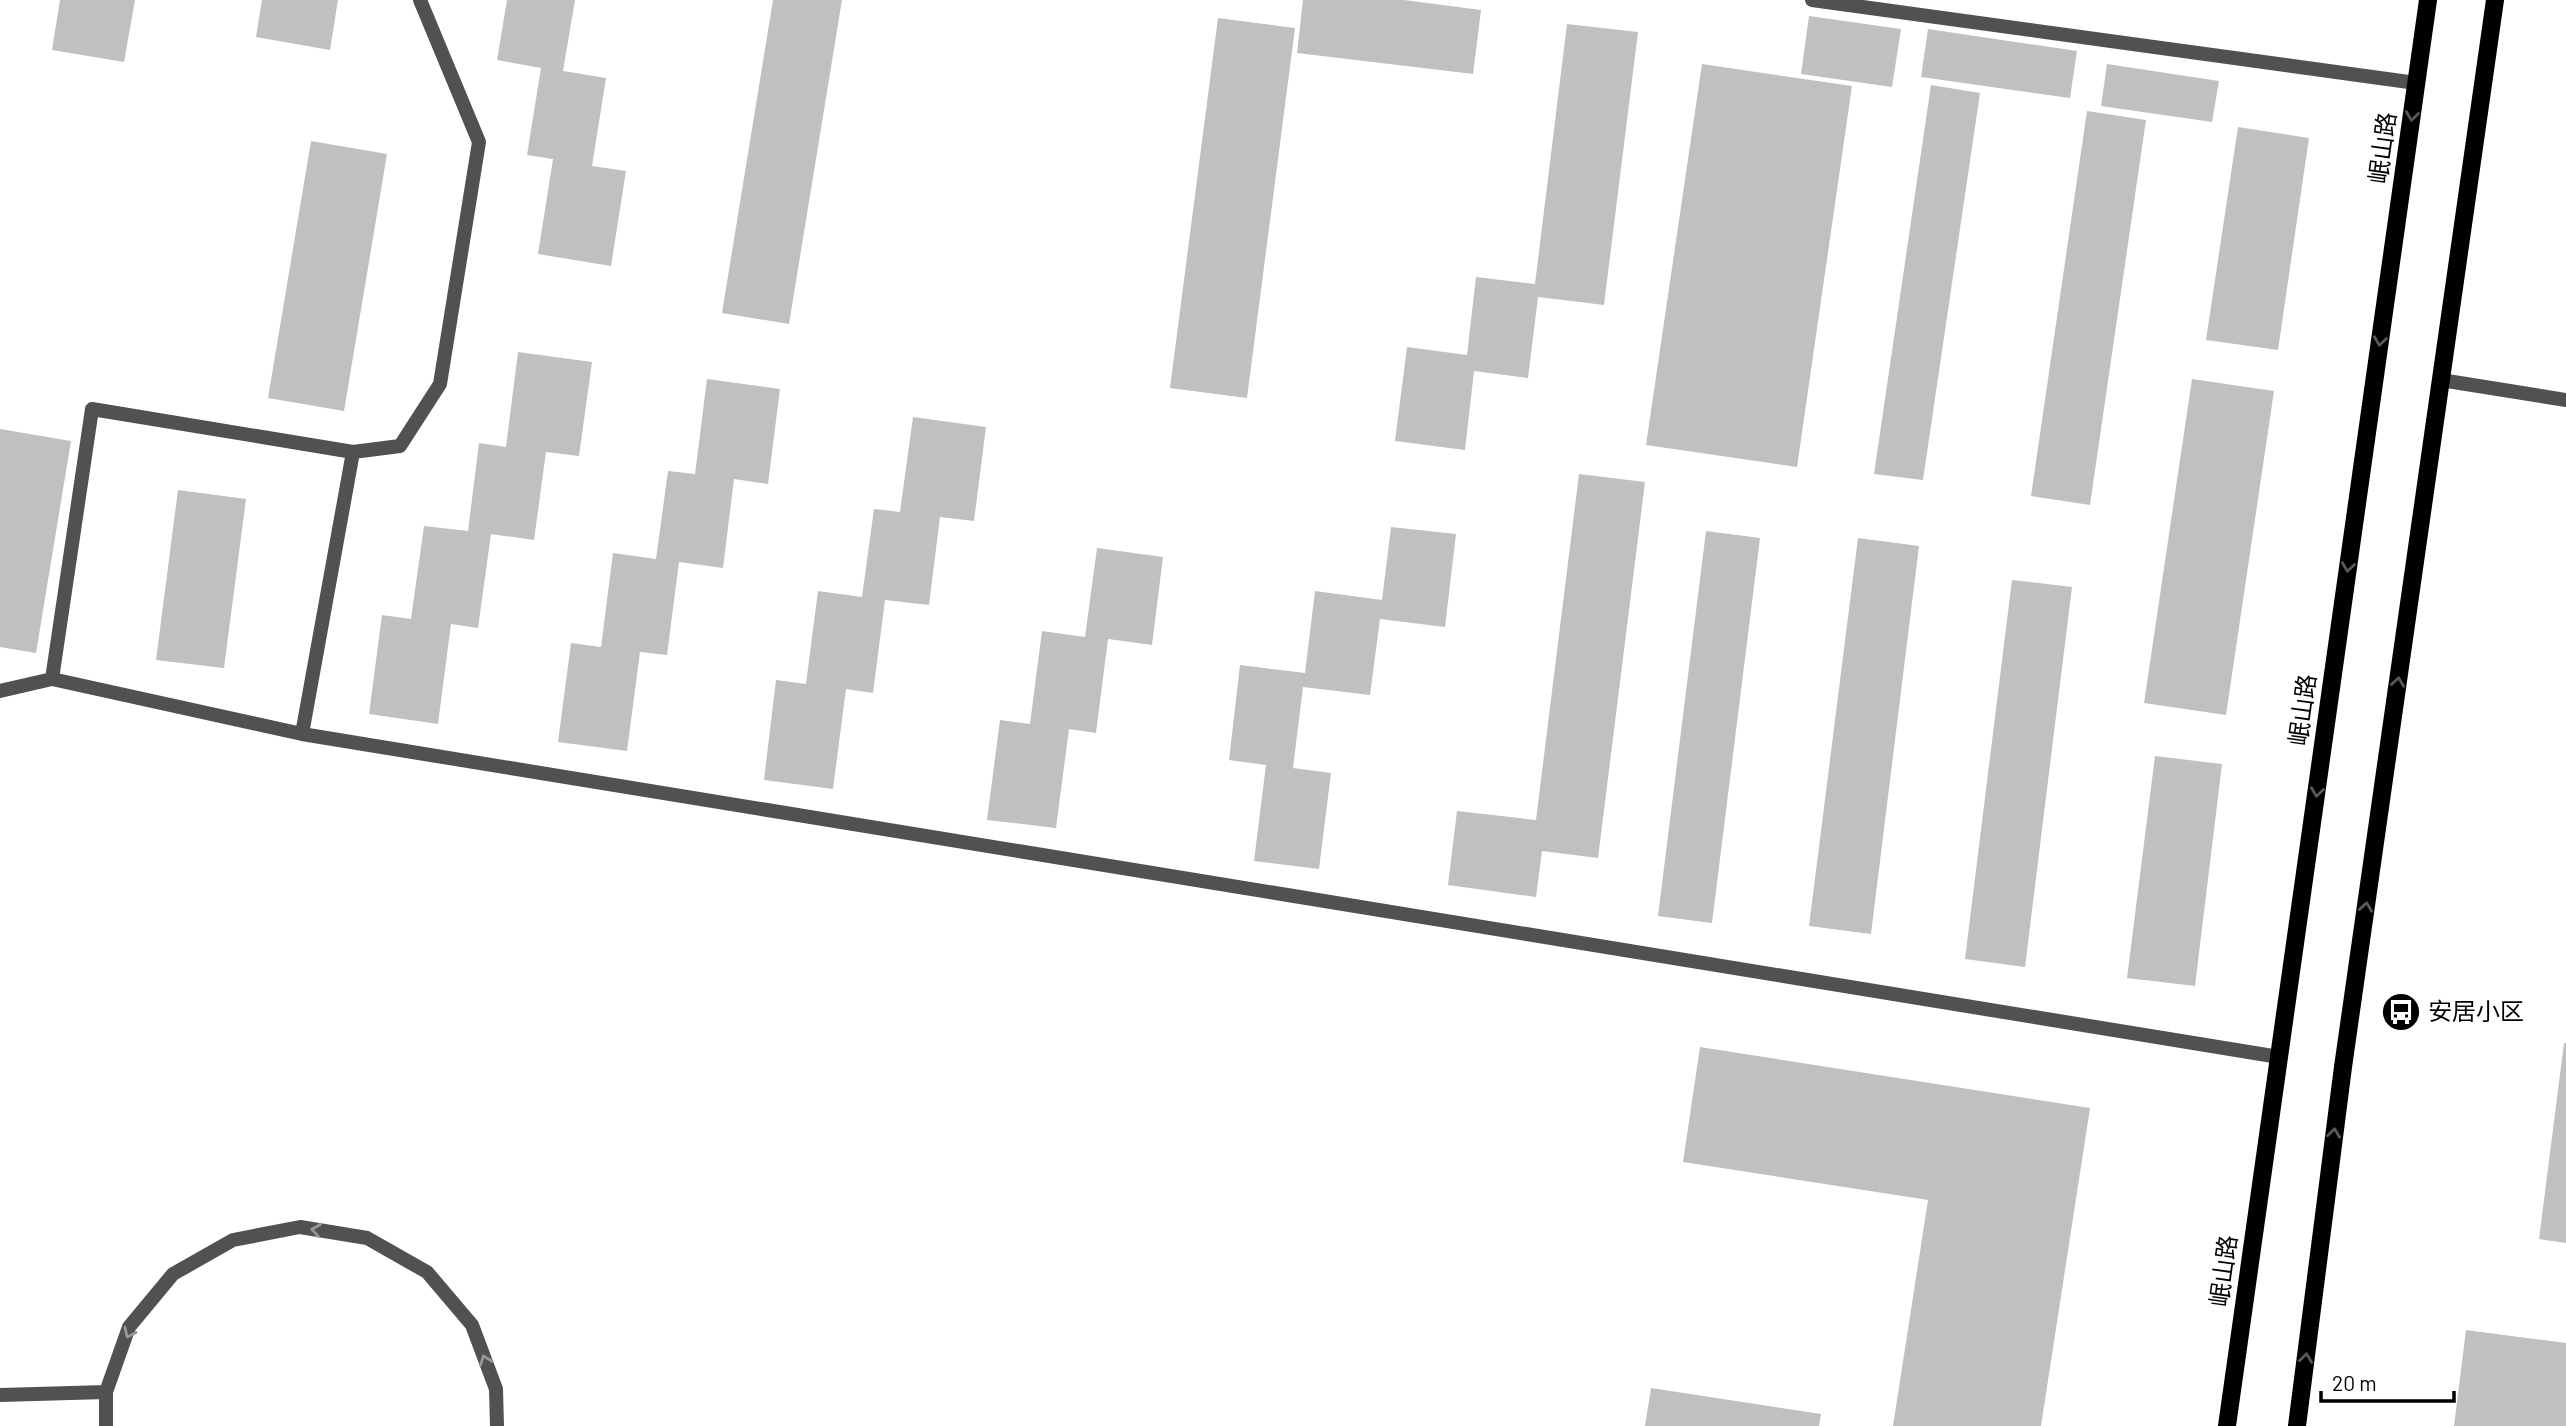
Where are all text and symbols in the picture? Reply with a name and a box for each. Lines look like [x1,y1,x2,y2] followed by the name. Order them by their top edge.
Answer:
[2362,110,2401,185] street label: 岷山路
[2405,110,2420,122] one-way arrow
[2373,335,2388,347] one-way arrow
[2341,561,2356,572] one-way arrow
[2282,672,2321,747] street label: 岷山路
[2390,676,2405,688] one-way arrow
[2309,786,2324,798] one-way arrow
[2358,901,2373,913] one-way arrow
[2380,991,2422,1033] bus stop icon: 安居小区
[2428,996,2524,1025] place label: 安居小区
[2327,1127,2342,1138] one-way arrow
[310,1223,322,1238] one-way arrow
[2203,1233,2242,1308] street label: 岷山路
[123,1326,137,1338] one-way arrow
[2298,1352,2313,1364] one-way arrow
[479,1354,493,1366] one-way arrow
[2321,1360,2454,1404] scale bar
[2332,1370,2377,1395] text: 20 m

